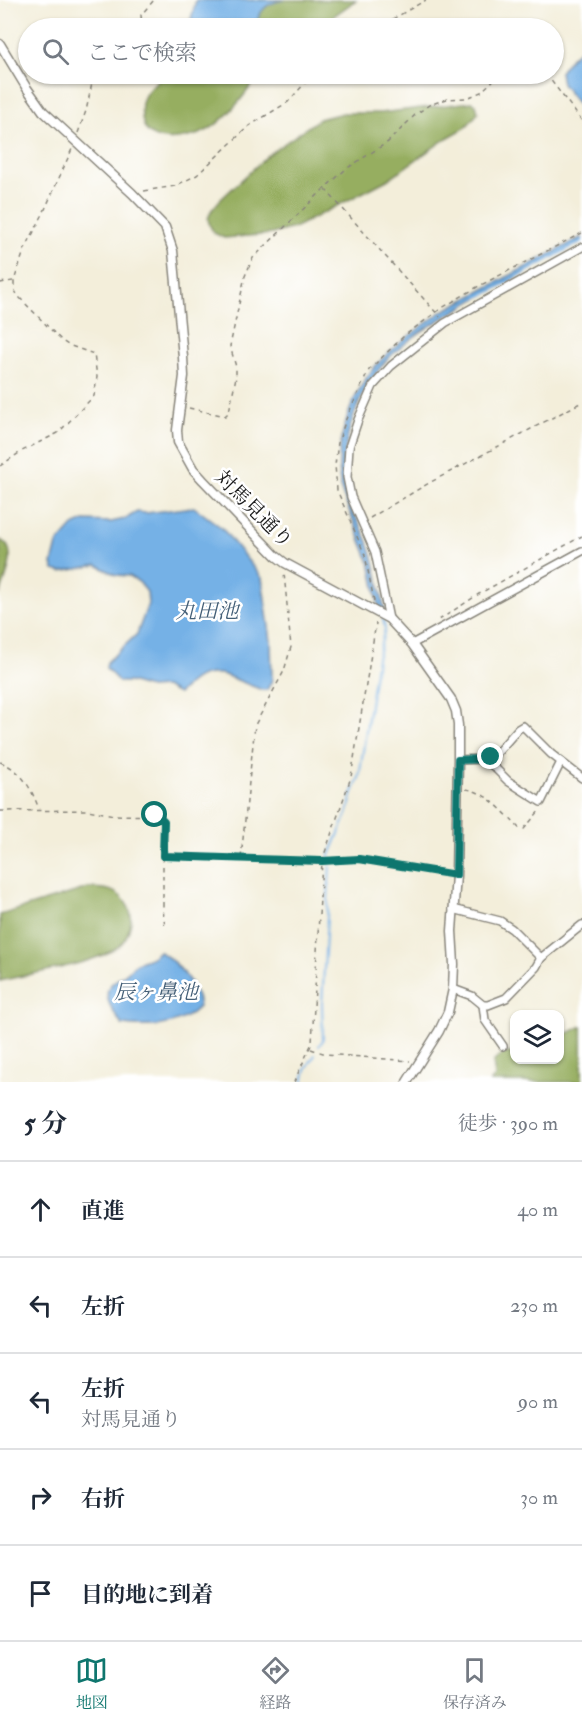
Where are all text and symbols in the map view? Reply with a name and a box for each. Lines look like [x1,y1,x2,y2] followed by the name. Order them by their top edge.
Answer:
[18,18,564,84] search box
[39,35,72,68] icon: search
[87,39,197,67] text: ここで検索
[210,465,298,553] street label: 対馬見通り
[176,598,240,625] water label: 丸田池
[477,743,503,769] route end
[141,801,167,827] route start
[114,979,200,1006] water label: 辰ヶ鼻池
[510,1010,564,1064] map controls
[510,1010,564,1064] button: layers
[24,1108,67,1140] text: 5 分
[458,1111,558,1136] text: 徒歩 · 390 m
[24,1193,57,1226] icon: ahead
[81,1197,125,1225] text: 直進
[517,1197,558,1222] text: 40 m
[24,1289,57,1322] icon: left
[81,1293,125,1321] text: 左折
[510,1293,558,1318] text: 230 m
[81,1375,125,1403] text: 左折
[24,1385,57,1418] icon: left
[518,1389,558,1414] text: 90 m
[81,1407,181,1432] text: 対馬見通り
[24,1481,57,1514] icon: right
[81,1485,125,1513] text: 右折
[520,1485,558,1510] text: 30 m
[24,1577,57,1610] icon: arrive
[81,1581,213,1609] text: 目的地に到着
[75,1654,108,1713] tab: 地図
[259,1654,292,1713] tab: 経路
[443,1654,507,1713] tab: 保存済み

